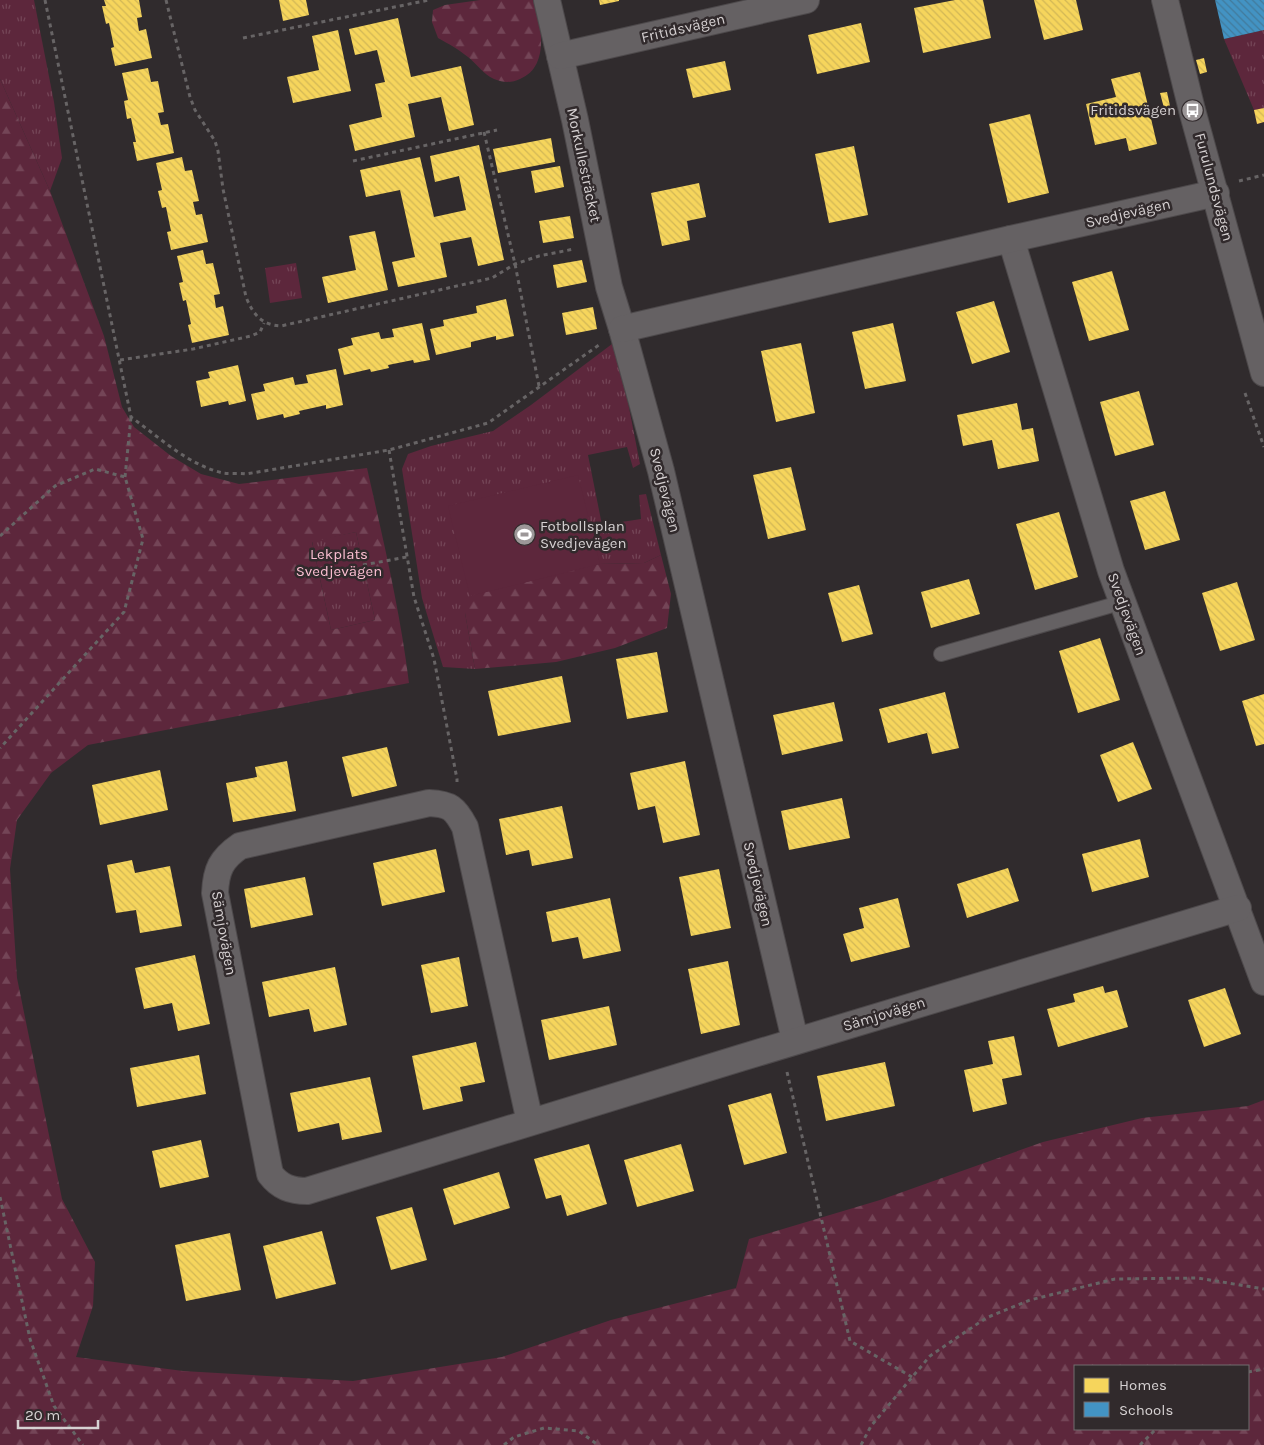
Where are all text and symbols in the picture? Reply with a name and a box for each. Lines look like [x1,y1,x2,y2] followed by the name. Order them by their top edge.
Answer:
[639,10,727,46] street label: Fritidsvägen
[1180,98,1204,122] bus stop icon: Fritidsvägen
[1090,101,1176,119] place label: Fritidsvägen
[563,106,605,224] street label: Morkullesträcket
[1191,131,1237,243] street label: Furulundsvägen
[1084,194,1172,232] street label: Svedjevägen
[646,446,684,534] street label: Svedjevägen
[540,517,627,552] place label: Fotbollsplan Svedjevägen
[512,523,536,547] sports icon: Fotbollsplan Svedjevägen
[296,545,382,580] park label: Lekplats Svedjevägen
[1104,570,1150,658] street label: Svedjevägen
[739,840,777,928] street label: Svedjevägen
[208,889,240,977] street label: Sämjovägen
[841,993,927,1035] street label: Sämjovägen
[1074,1365,1249,1430] legend
[1119,1376,1167,1394] text: Homes
[18,1398,98,1430] scale bar
[1119,1401,1173,1419] text: Schools
[25,1406,60,1424] text: 20 m

